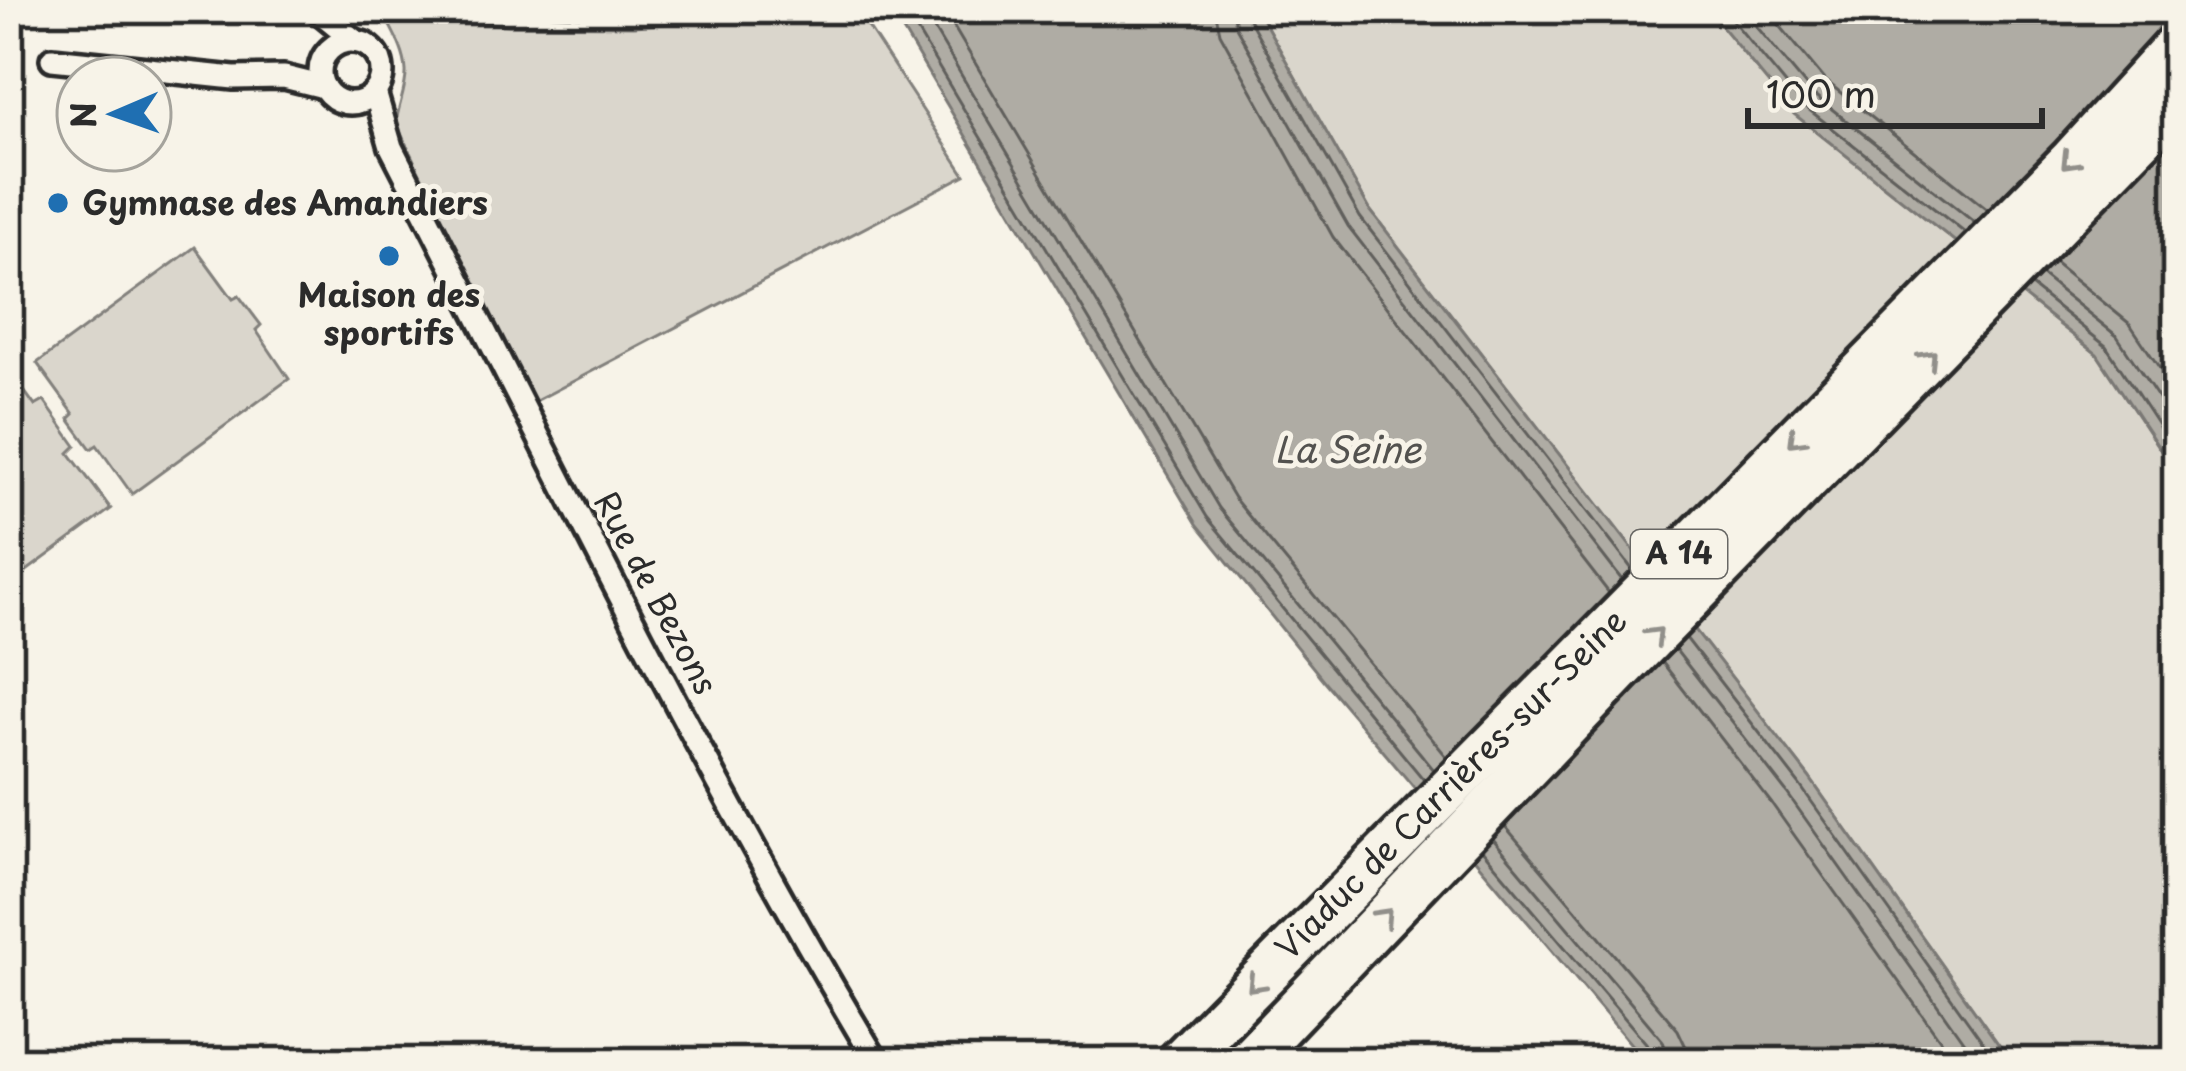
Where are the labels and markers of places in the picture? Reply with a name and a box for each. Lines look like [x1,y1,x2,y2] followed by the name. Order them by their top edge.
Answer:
[82,176,488,226] place label: Gymnase des Amandiers
[45,190,71,216] marker: Gymnase des Amandiers
[376,243,402,269] marker: Maison des sportifs
[298,268,480,356] place label: Maison des sportifs

